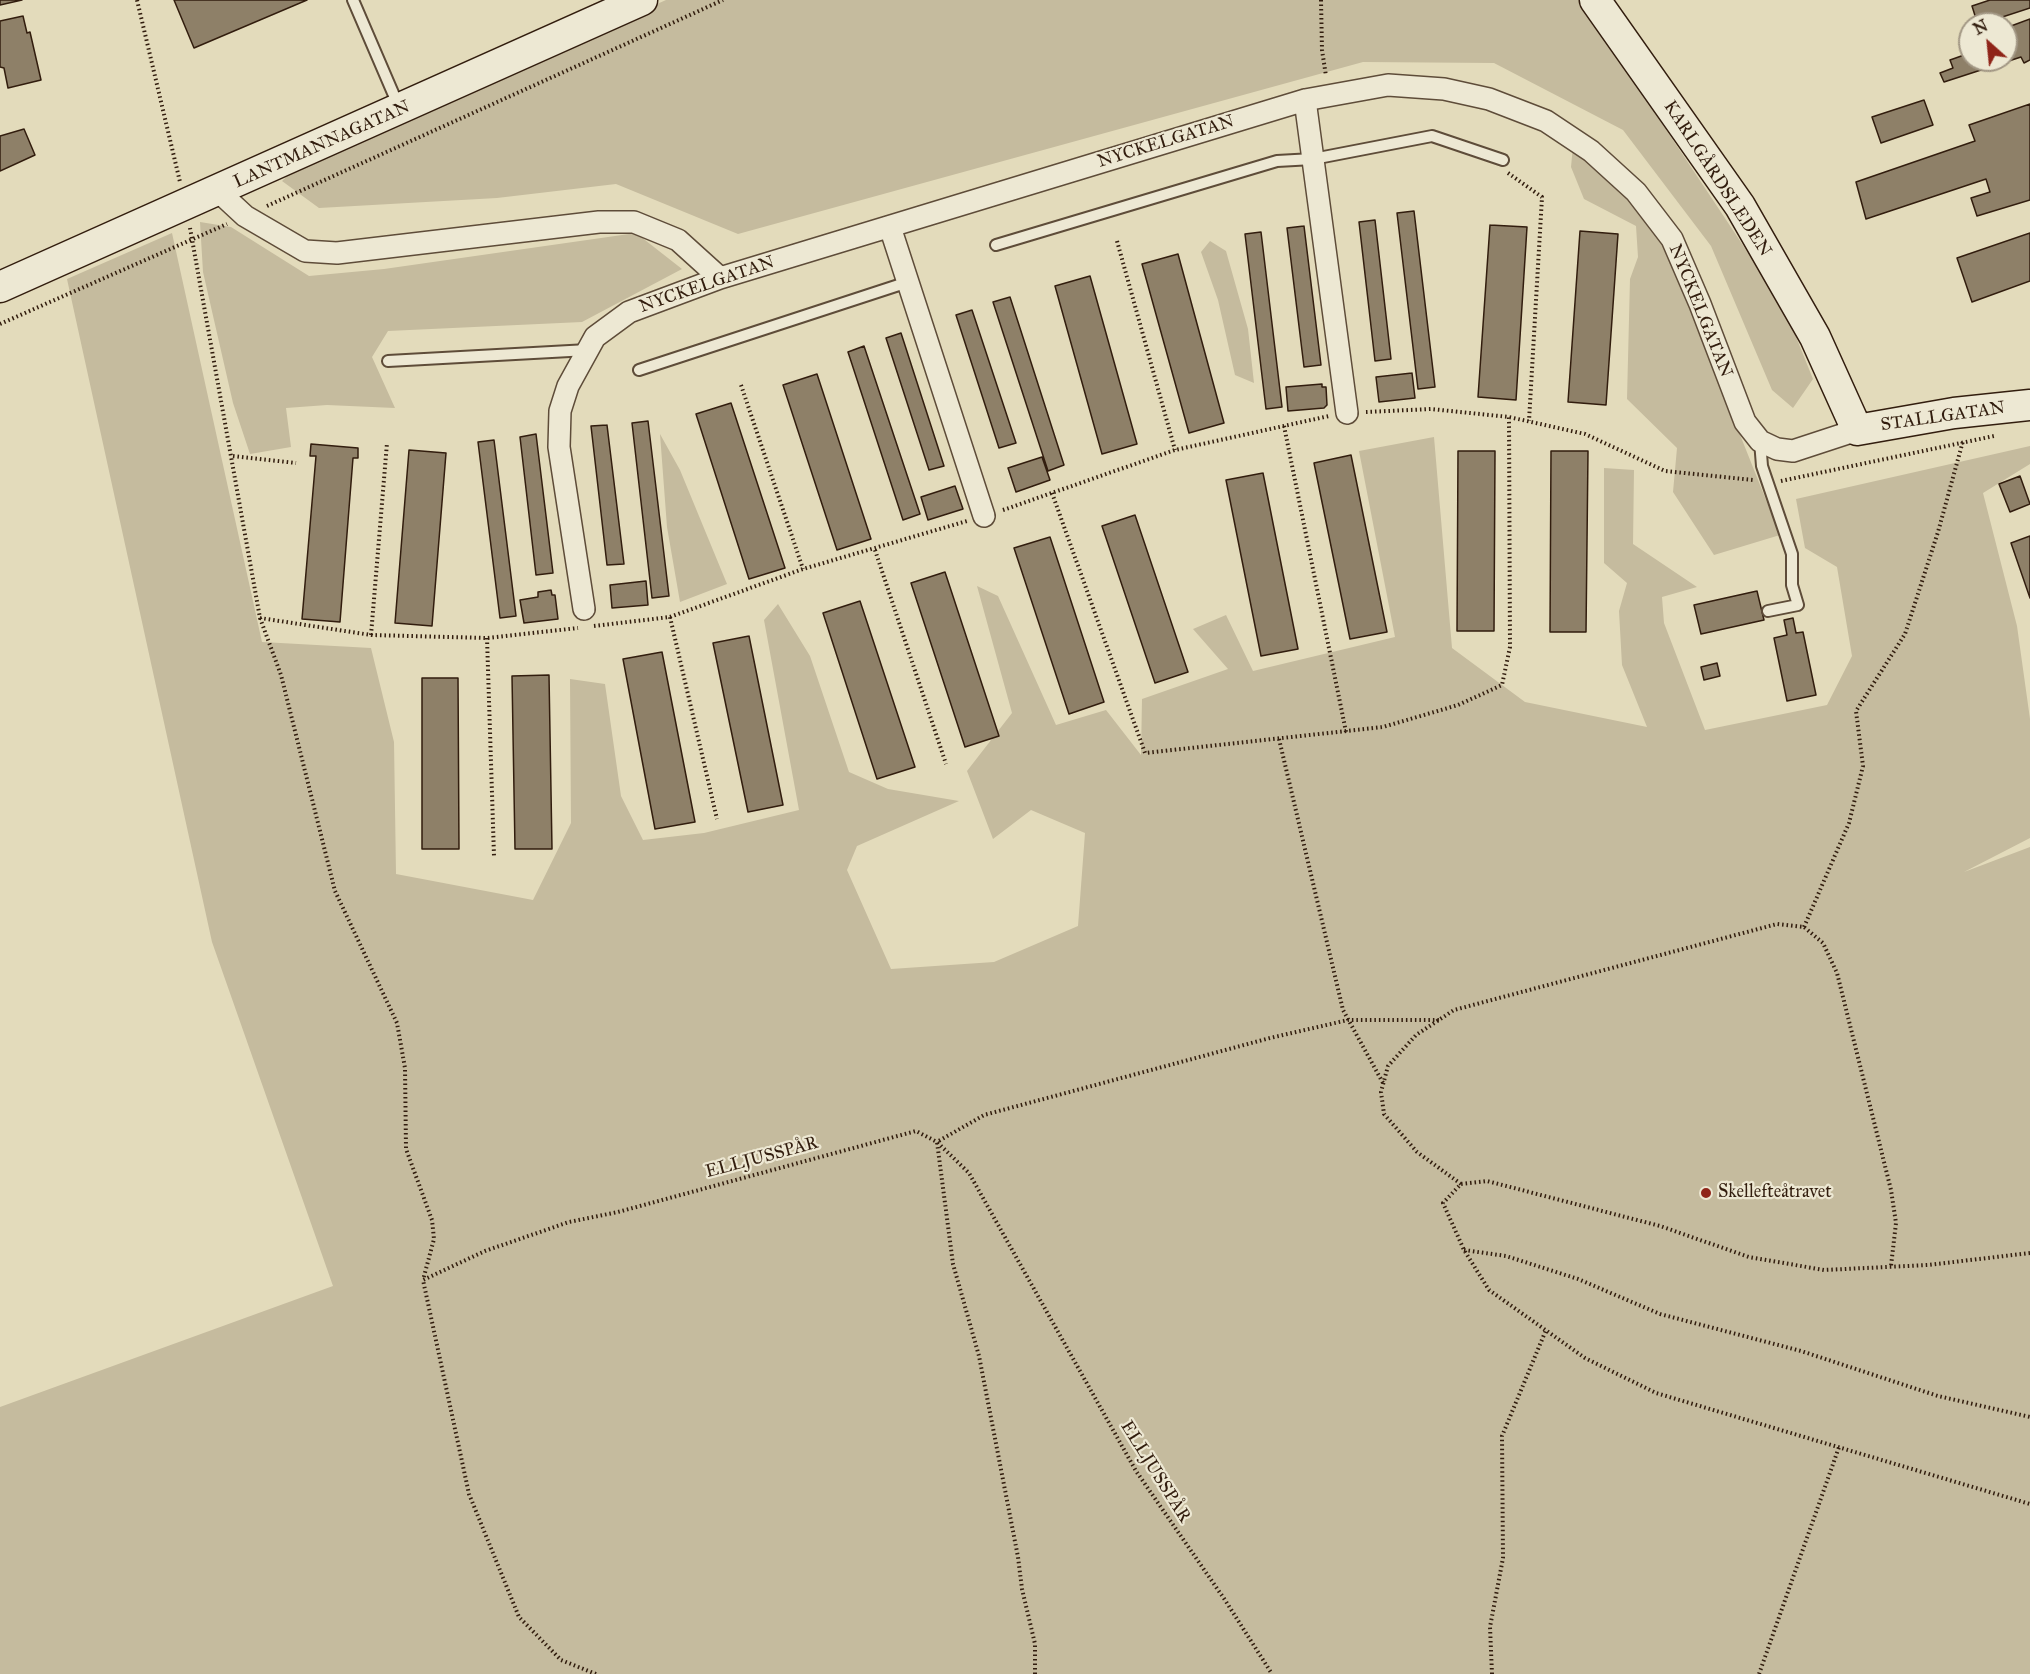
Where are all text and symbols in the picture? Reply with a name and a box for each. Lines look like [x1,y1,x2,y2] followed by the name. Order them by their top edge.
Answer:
[1958,12,2018,72] north arrow
[1970,16,1991,39] text: N
[231,96,413,194] street label: LANTMANNAGATAN
[1658,97,1776,261] street label: KARLGÅRDSLEDEN
[1095,111,1237,173] street label: NYCKELGATAN
[1663,241,1737,381] street label: NYCKELGATAN
[637,252,777,318] street label: NYCKELGATAN
[1879,398,2007,436] street label: STALLGATAN
[703,1133,821,1183] street label: ELLJUSSPÅR
[1718,1182,1832,1204] place label: Skellefteåtravet
[1699,1186,1713,1200] marker: Skellefteåtravet
[1115,1417,1195,1527] street label: ELLJUSSPÅR

